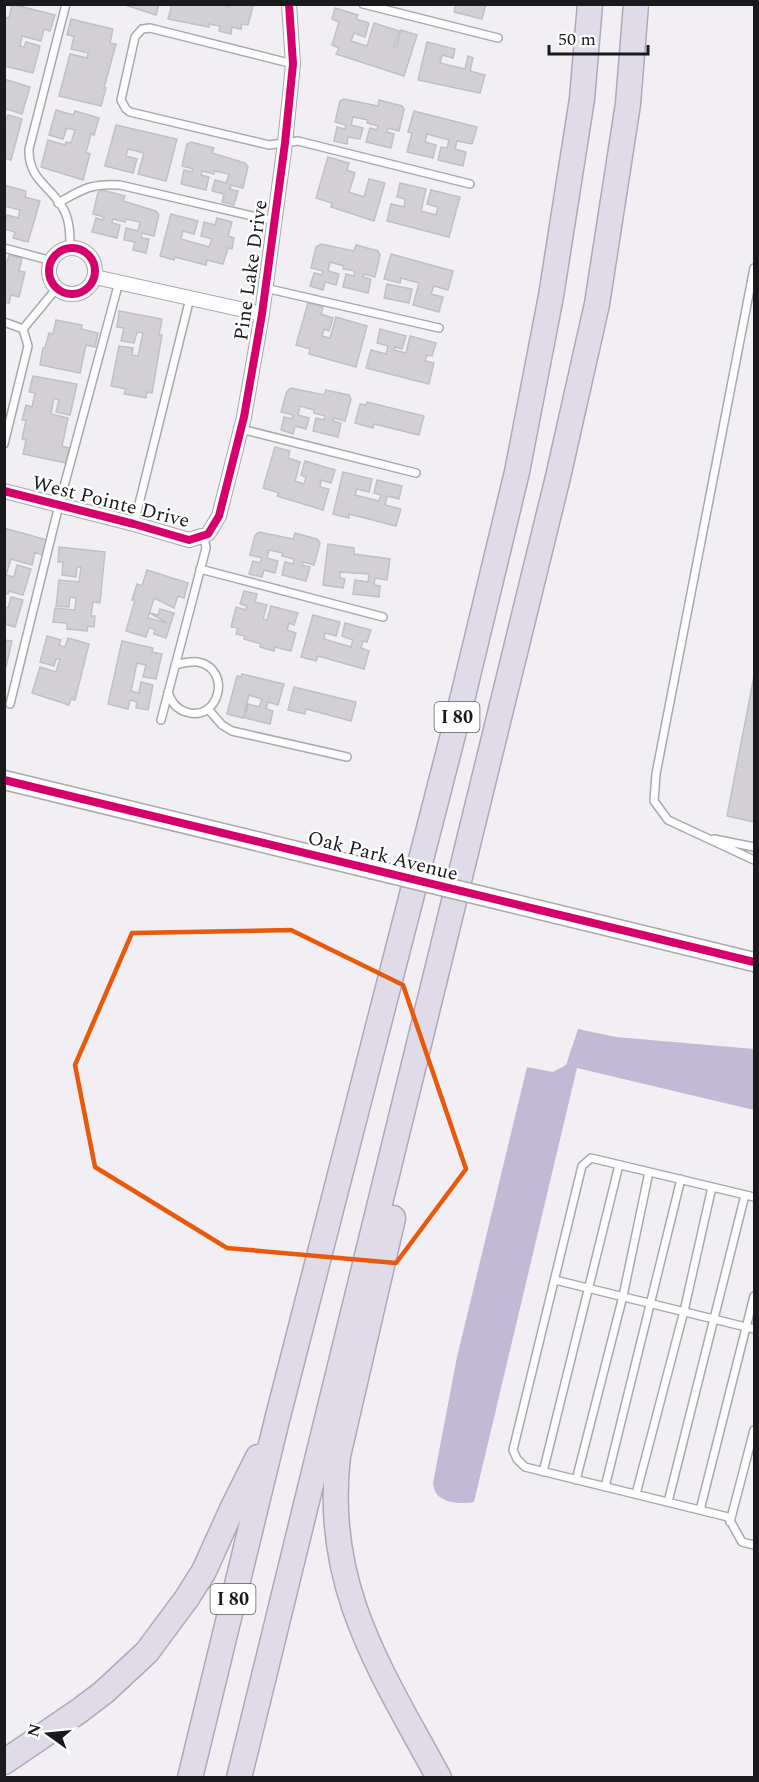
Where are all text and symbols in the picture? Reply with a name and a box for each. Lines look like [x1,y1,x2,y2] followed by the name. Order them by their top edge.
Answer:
[549,18,648,56] scale bar
[558,26,596,53] text: 50 m
[226,198,276,343] street label: Pine Lake Drive
[29,468,193,536] street label: West Pointe Drive
[434,702,480,732] road number: I 80
[304,823,461,889] street label: Oak Park Avenue
[210,1584,256,1614] road number: I 80
[18,1704,78,1764] north arrow
[21,1721,48,1740] text: N

